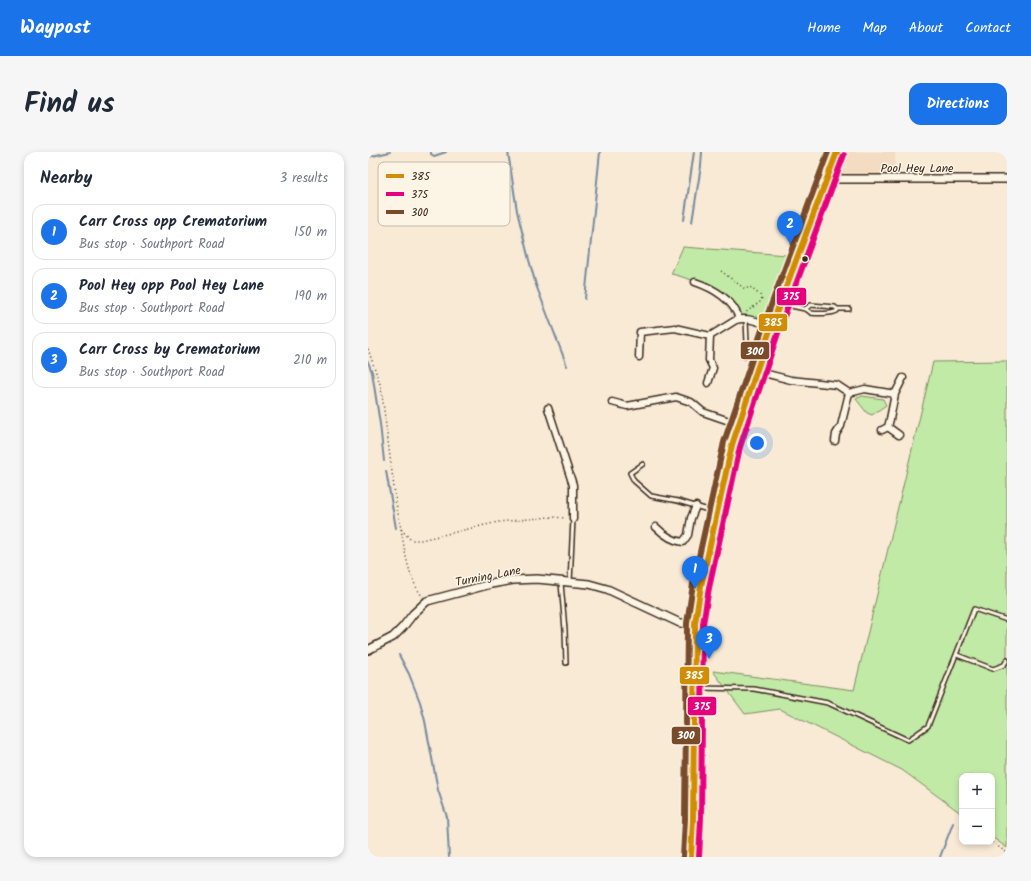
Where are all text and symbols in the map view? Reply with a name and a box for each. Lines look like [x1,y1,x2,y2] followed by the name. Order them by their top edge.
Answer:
[20,13,91,43] text: Waypost
[807,17,841,39] text: Home
[863,17,887,39] text: Map
[909,17,943,39] text: About
[965,17,1011,39] text: Contact
[24,82,115,127] text: Find us
[909,83,1007,125] button: Directions
[881,159,954,178] street label: Pool Hey Lane
[378,162,510,226] legend
[40,165,92,192] text: Nearby
[280,168,328,189] text: 3 results
[411,168,431,186] text: 385
[411,186,429,204] text: 375
[411,204,429,222] text: 300
[79,210,267,234] text: Carr Cross opp Crematorium
[777,211,803,244] pin: 2
[52,222,56,243] text: 1
[294,222,327,243] text: 150 m
[79,234,224,255] text: Bus stop · Southport Road
[800,254,810,264] unlabelled marker
[79,274,264,298] text: Pool Hey opp Pool Hey Lane
[50,286,58,307] text: 2
[295,286,327,307] text: 190 m
[776,287,807,306] line badge: 375
[782,288,801,306] text: 375
[79,298,224,319] text: Bus stop · Southport Road
[758,313,788,332] line badge: 385
[763,314,783,332] text: 385
[79,338,260,362] text: Carr Cross by Crematorium
[740,341,770,360] line badge: 300
[745,343,764,361] text: 300
[50,350,58,371] text: 3
[293,350,327,371] text: 210 m
[79,362,224,383] text: Bus stop · Southport Road
[747,433,767,453] your location
[682,556,708,589] pin: 1
[454,561,523,592] street label: Turning Lane
[696,626,722,659] pin: 3
[679,666,710,685] line badge: 385
[684,667,704,685] text: 385
[687,696,717,716] line badge: 375
[693,698,712,716] text: 375
[671,726,701,745] line badge: 300
[676,727,695,745] text: 300
[959,773,995,845] map controls
[959,773,995,809] button: +
[959,809,995,845] button: −

